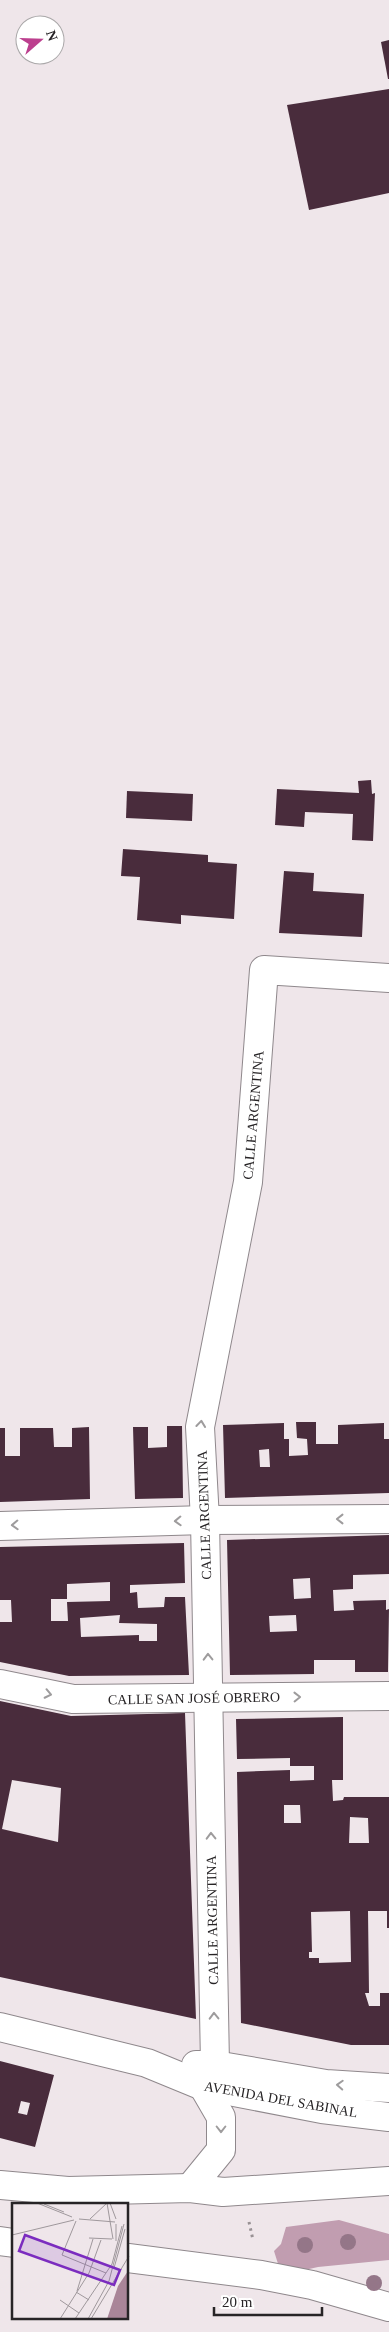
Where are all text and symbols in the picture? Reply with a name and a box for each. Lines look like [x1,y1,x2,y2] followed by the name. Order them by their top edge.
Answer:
[15,15,65,65] north arrow
[43,28,61,43] text: N
[240,1049,267,1180] street label: CALLE ARGENTINA
[195,1420,206,1428] one-way arrow
[195,1449,214,1580] street label: CALLE ARGENTINA
[336,1514,344,1524] one-way arrow
[174,1515,182,1526] one-way arrow
[11,1520,19,1530] one-way arrow
[202,1652,213,1660] one-way arrow
[43,1688,52,1699] one-way arrow
[108,1688,280,1708] street label: CALLE SAN JOSÉ OBRERO
[294,1692,301,1702] one-way arrow
[206,1832,216,1840] one-way arrow
[204,1854,221,1985] street label: CALLE ARGENTINA
[209,2012,219,2020] one-way arrow
[203,2079,359,2120] street label: AVENIDA DEL SABINAL
[336,2079,344,2090] one-way arrow
[216,2126,226,2134] one-way arrow
[12,2203,129,2320] inset map
[214,2284,322,2316] scale bar
[222,2294,253,2310] text: 20 m

